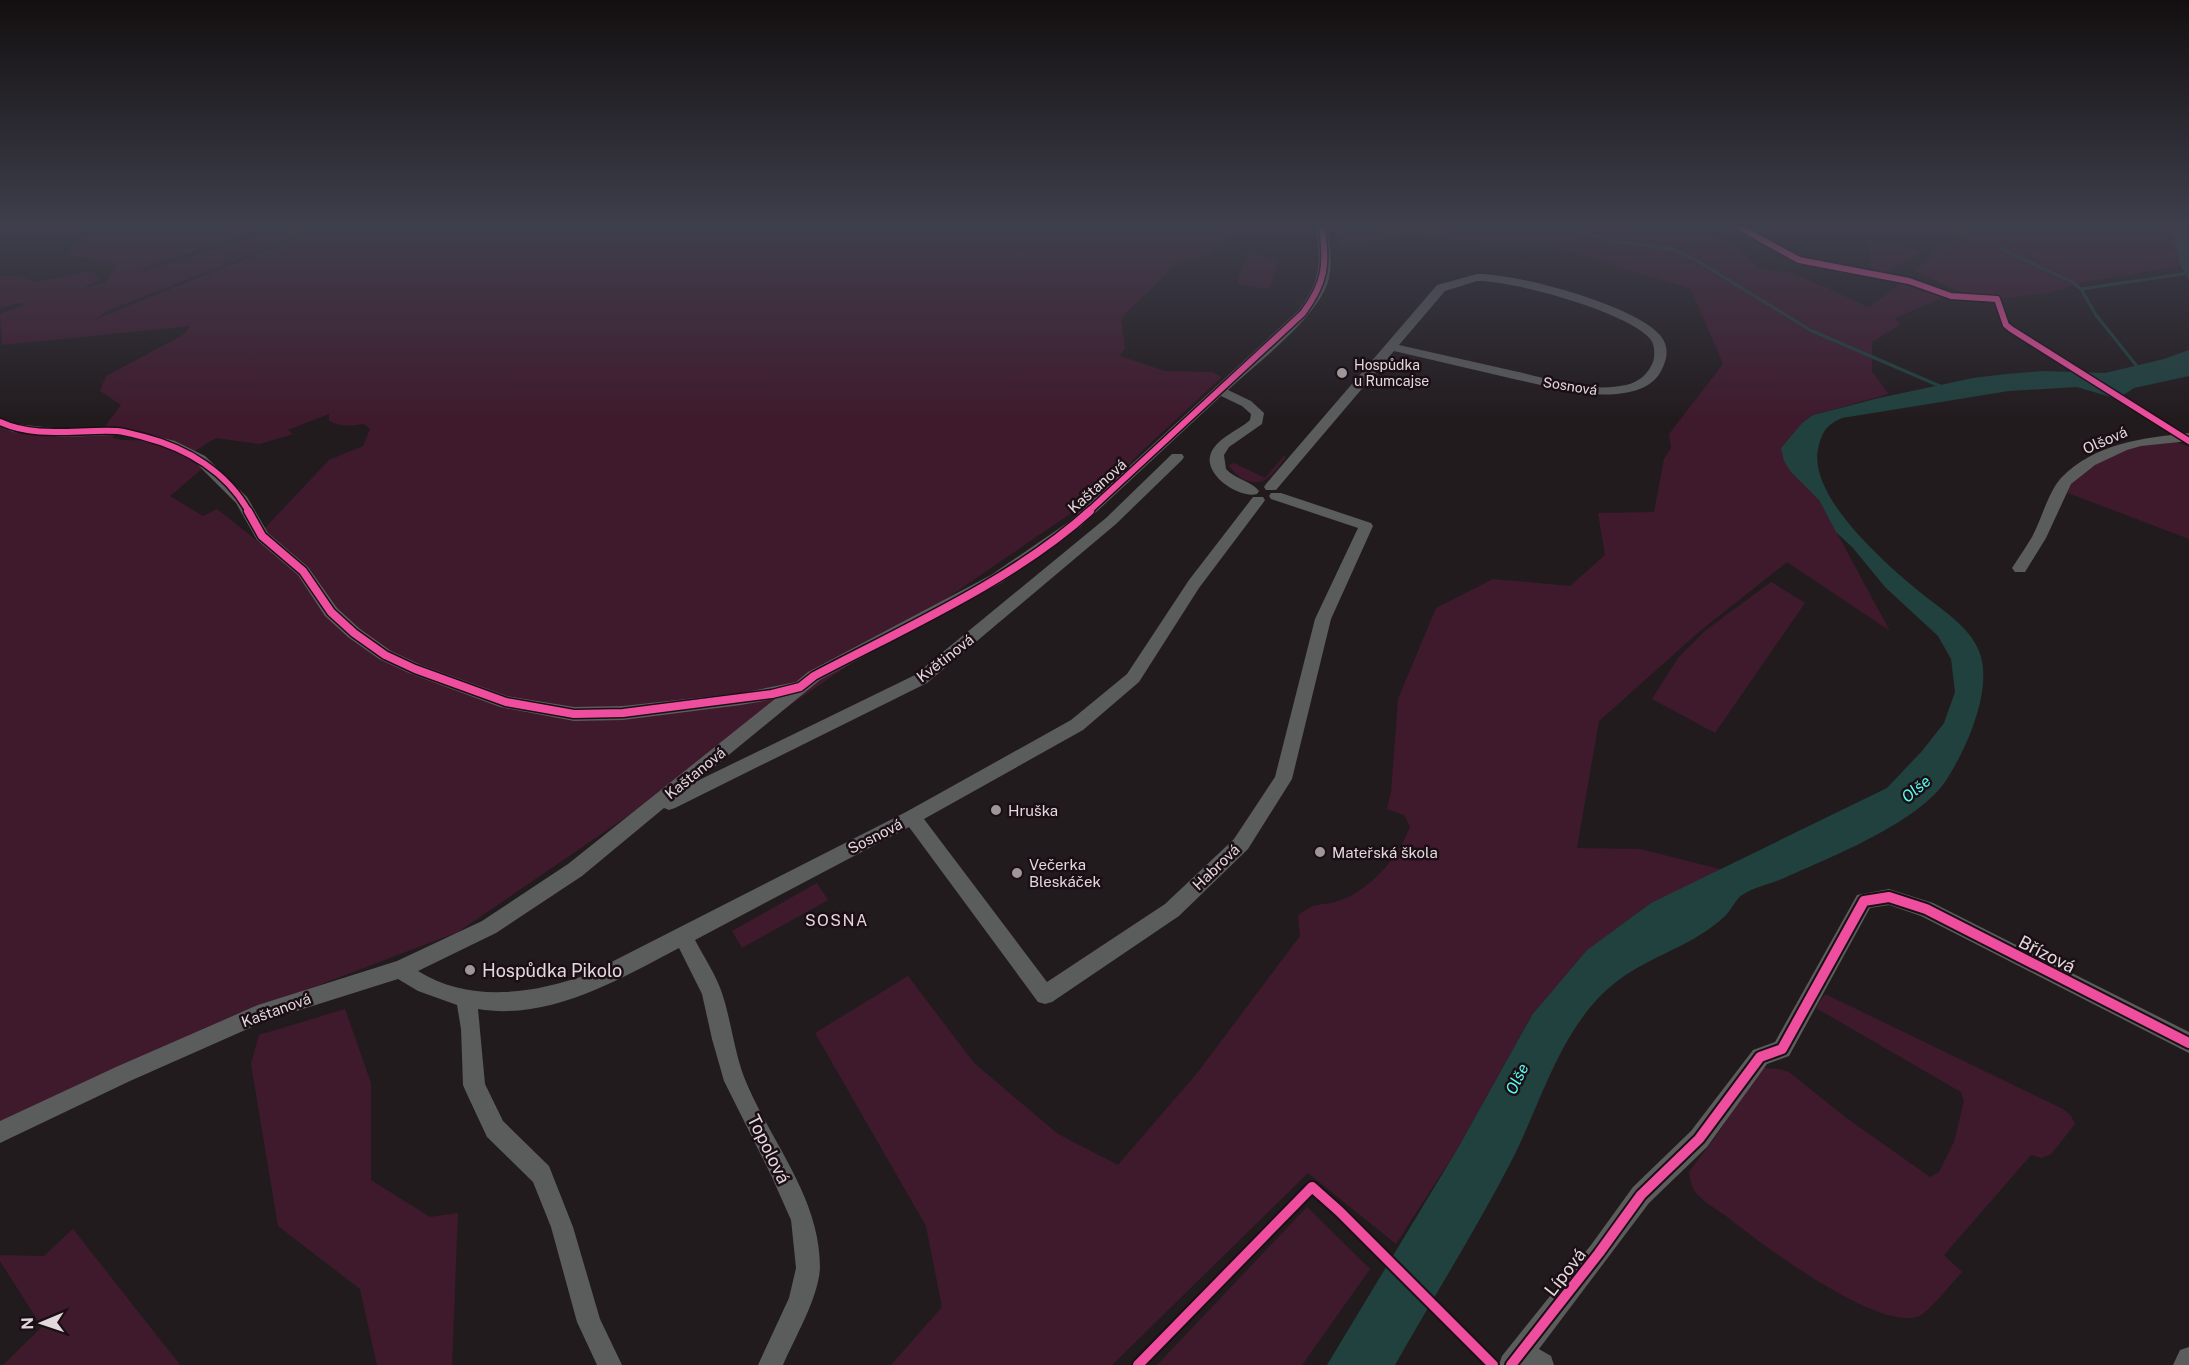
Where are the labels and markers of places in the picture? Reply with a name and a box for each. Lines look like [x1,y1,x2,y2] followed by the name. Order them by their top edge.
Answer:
[1354,357,1429,389] place label: Hospůdka u Rumcajse
[1335,366,1349,380] marker: Hospůdka u Rumcajse
[1008,802,1058,819] place label: Hruška
[989,803,1003,817] marker: Hruška
[1332,844,1438,861] place label: Mateřská škola
[1313,845,1327,859] marker: Mateřská škola
[1029,856,1101,890] place label: Večerka Bleskáček
[1010,866,1024,880] marker: Večerka Bleskáček
[482,960,622,981] place label: Hospůdka Pikolo
[463,963,477,977] marker: Hospůdka Pikolo

